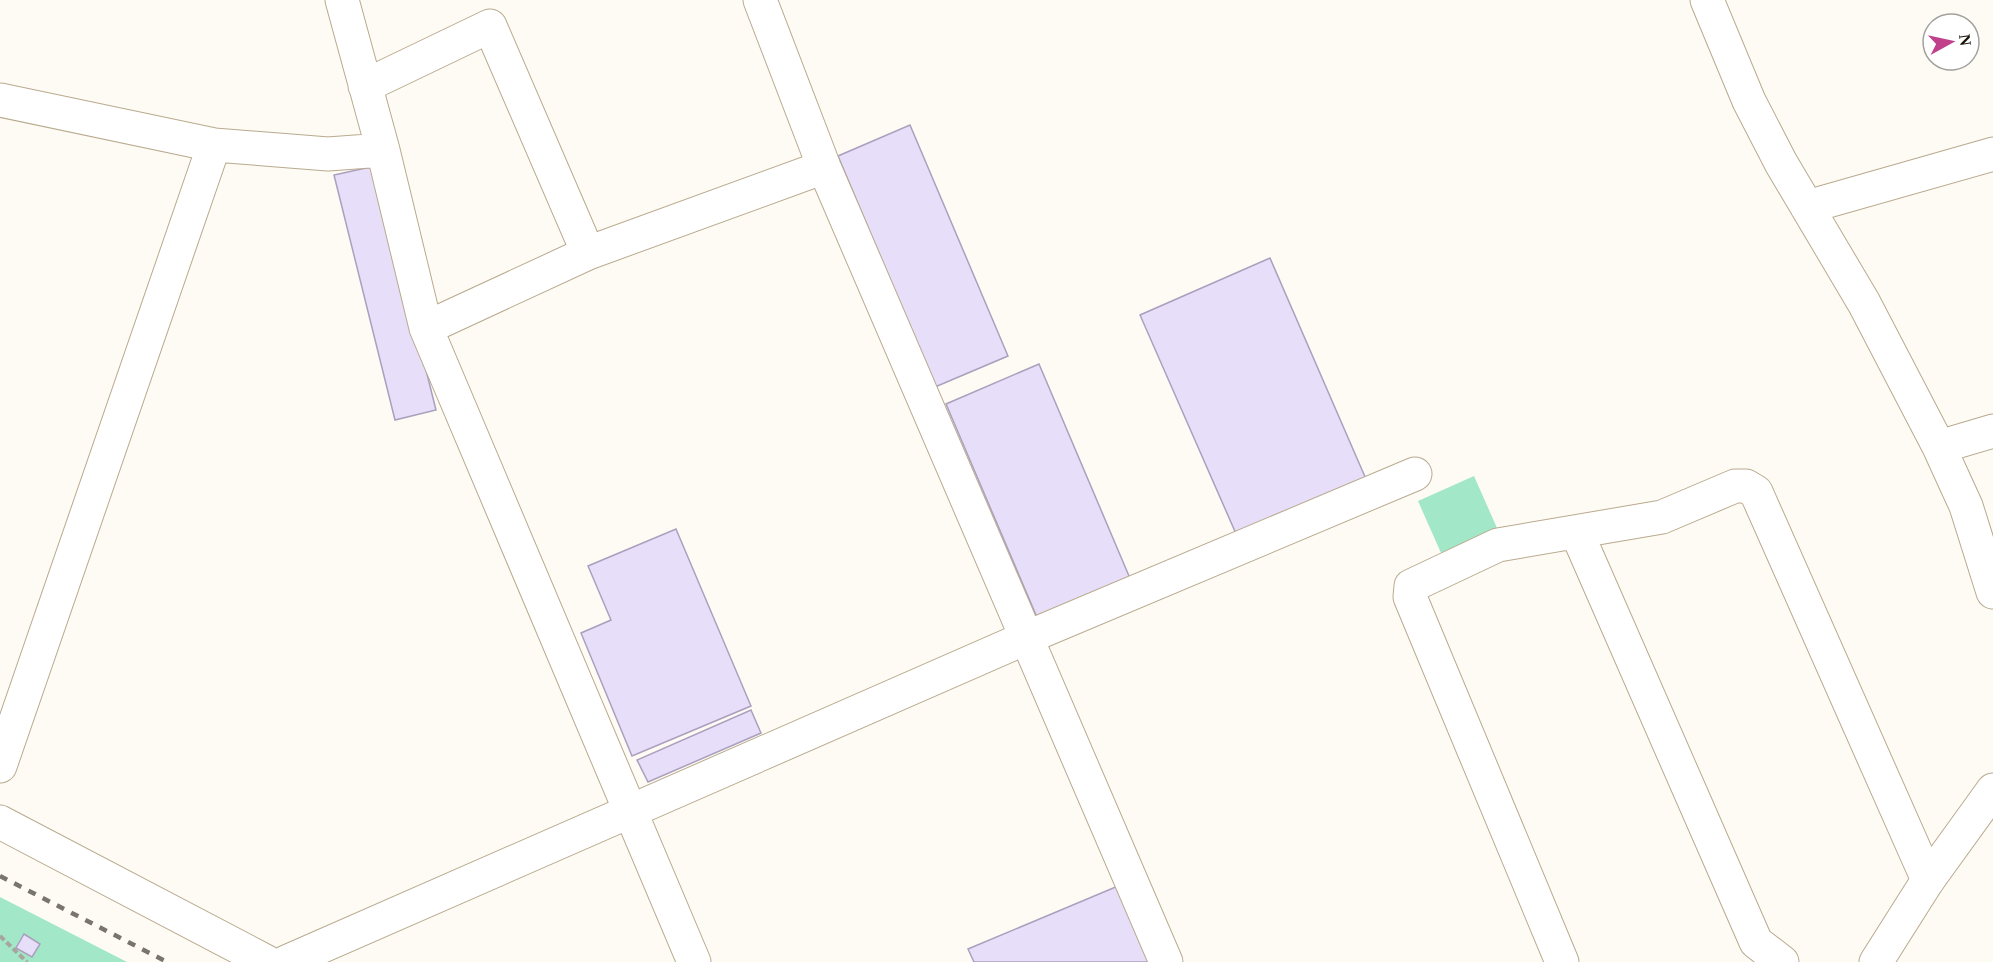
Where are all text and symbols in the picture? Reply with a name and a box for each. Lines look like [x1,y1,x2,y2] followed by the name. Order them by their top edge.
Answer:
[1921,12,1981,72] north arrow
[1956,33,1975,47] text: N

